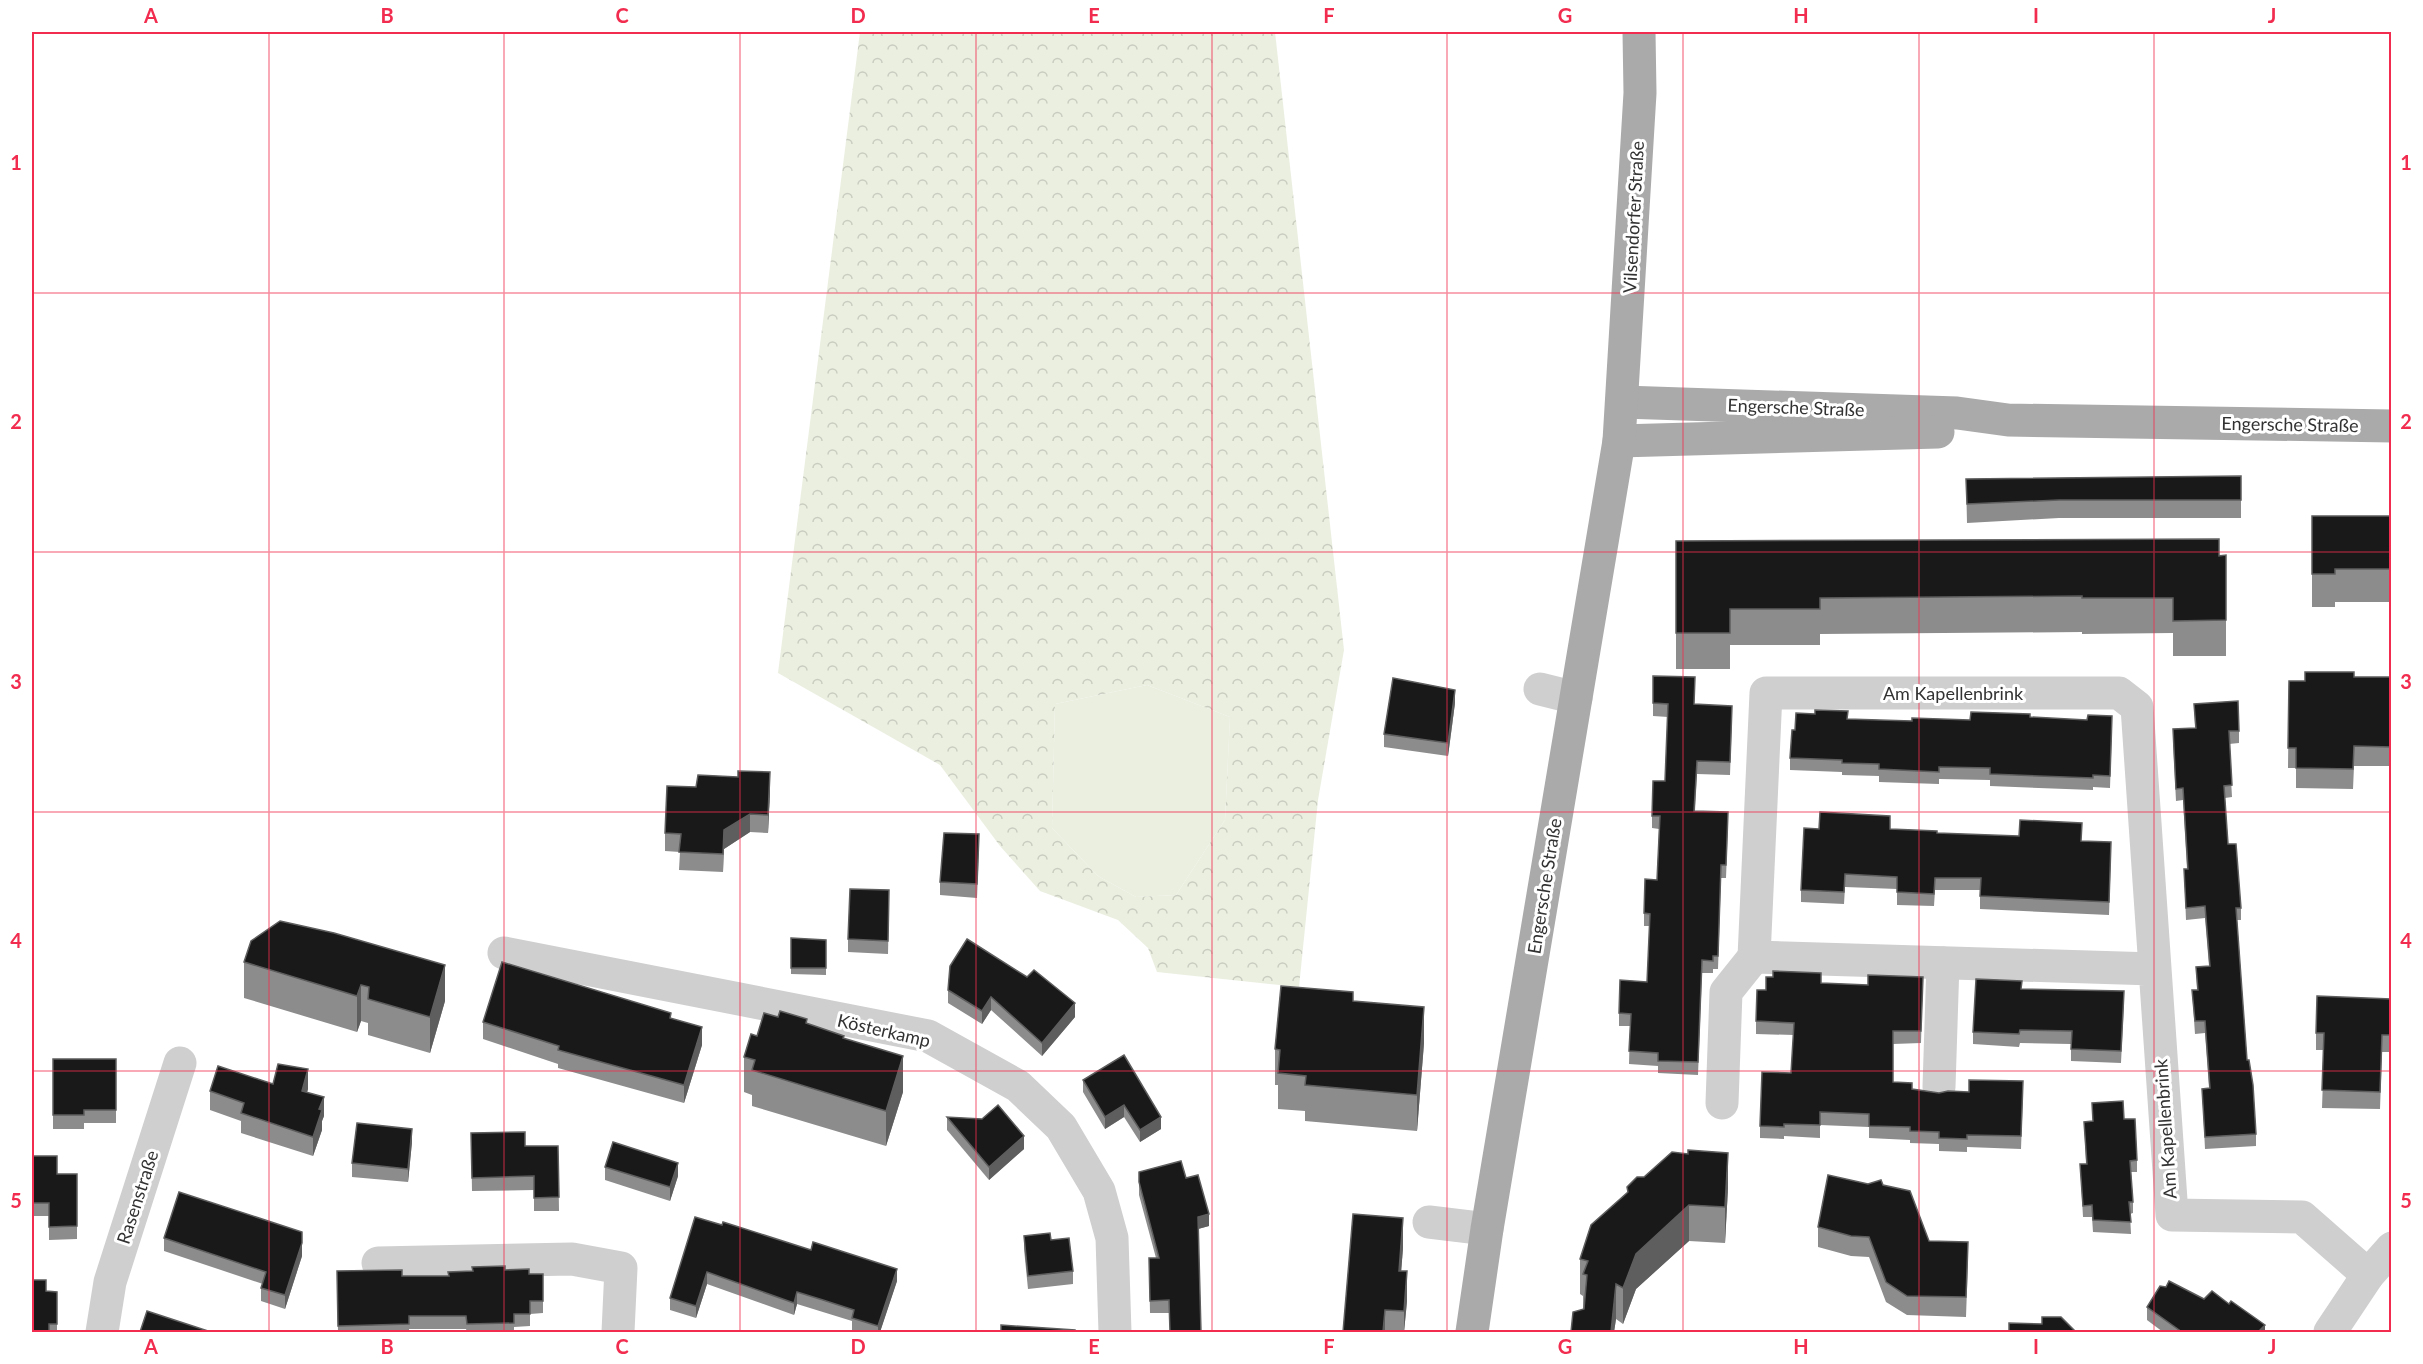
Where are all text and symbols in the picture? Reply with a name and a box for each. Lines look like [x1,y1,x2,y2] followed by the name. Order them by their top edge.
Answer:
[143,3,158,27] text: A
[380,3,394,27] text: B
[615,3,629,27] text: C
[850,3,866,27] text: D
[1088,3,1100,27] text: E
[1323,3,1335,27] text: F
[1558,3,1572,27] text: G
[1793,3,1809,27] text: H
[2033,3,2039,27] text: I
[2268,3,2276,27] text: J
[1618,140,1648,294] street label: Vilsendorfer Straße
[10,150,22,174] text: 1
[2400,150,2412,174] text: 1
[1727,394,1865,420] street label: Engersche Straße
[10,409,22,433] text: 2
[2400,409,2412,433] text: 2
[2221,412,2359,436] street label: Engersche Straße
[10,669,22,693] text: 3
[2400,669,2412,693] text: 3
[1883,682,2024,704] street label: Am Kapellenbrink
[1522,817,1566,955] street label: Engersche Straße
[10,928,22,952] text: 4
[2400,928,2412,952] text: 4
[835,1009,933,1051] street label: Kösterkamp
[2149,1057,2181,1200] street label: Am Kapellenbrink
[112,1147,162,1247] street label: Rasenstraße
[10,1188,22,1212] text: 5
[2400,1188,2412,1212] text: 5
[143,1334,158,1358] text: A
[380,1334,394,1358] text: B
[615,1334,629,1358] text: C
[850,1334,866,1358] text: D
[1088,1334,1100,1358] text: E
[1323,1334,1335,1358] text: F
[1558,1334,1572,1358] text: G
[1793,1334,1809,1358] text: H
[2033,1334,2039,1358] text: I
[2268,1334,2276,1358] text: J

